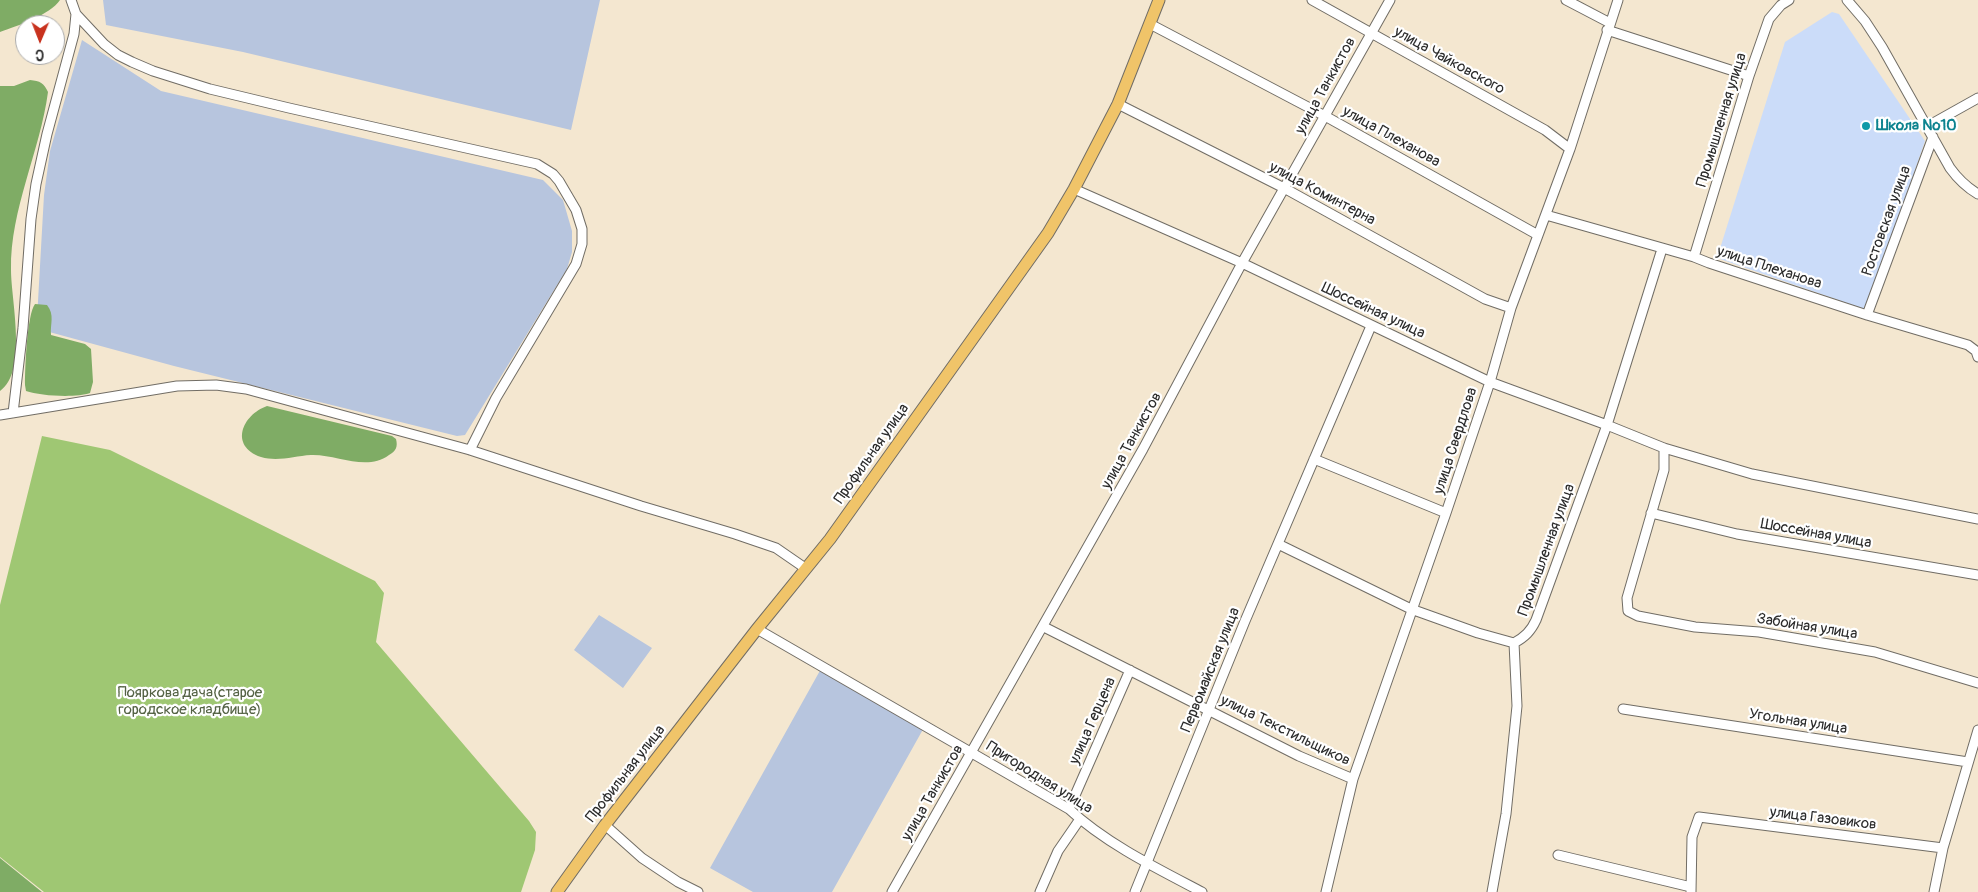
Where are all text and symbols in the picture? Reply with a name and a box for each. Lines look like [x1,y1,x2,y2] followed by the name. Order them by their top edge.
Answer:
[15,15,65,65] north arrow
[1391,23,1507,99] street label: улица Чайковского
[1292,34,1360,138] street label: улица Танкистов
[35,46,44,63] text: С
[1693,51,1751,189] street label: Промышленная улица
[1339,103,1443,171] street label: улица Плеханова
[1876,117,1956,135] place label: Школа №10
[1860,120,1872,132] marker: Школа №10
[1266,158,1378,230] street label: улица Коминтерна
[1859,164,1915,278] street label: Ростовская улица
[1714,243,1824,293] street label: улица Плеханова
[1318,279,1428,343] street label: Шоссейная улица
[1430,385,1482,497] street label: улица Свердлова
[1098,389,1166,493] street label: улица Танкистов
[831,400,913,508] street label: Профильная улица
[1515,482,1579,618] street label: Промышленная улица
[1759,515,1873,553] street label: Шоссейная улица
[1178,605,1244,735] street label: Первомайская улица
[1755,610,1859,644] street label: Забойная улица
[1066,675,1120,767] street label: улица Герцена
[118,684,262,719] park label: Пояркова дача(старое городское кладбище)
[1217,692,1353,770] street label: улица Текстильщиков
[1748,705,1848,739] street label: Угольная улица
[582,722,670,826] street label: Профильная улица
[982,738,1096,818] street label: Пригородная улица
[898,742,968,844] street label: улица Танкистов
[1769,804,1877,834] street label: улица Газовиков

